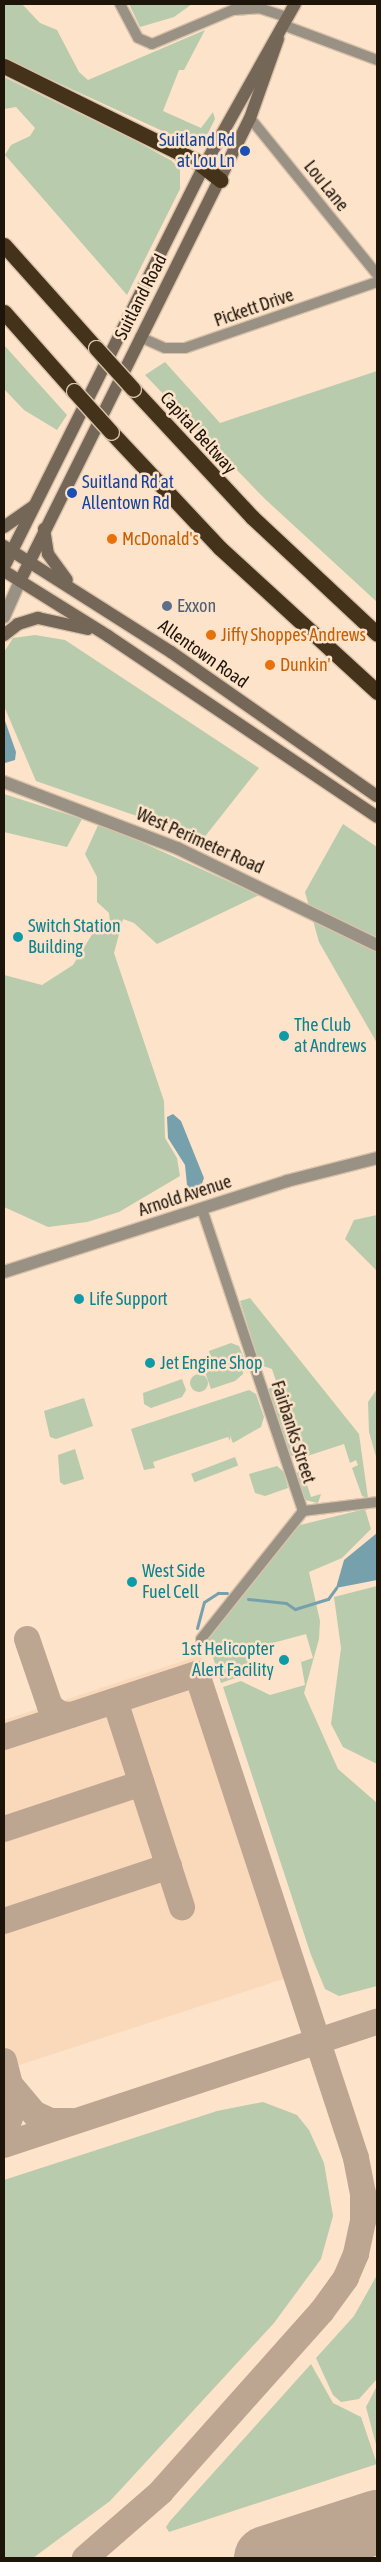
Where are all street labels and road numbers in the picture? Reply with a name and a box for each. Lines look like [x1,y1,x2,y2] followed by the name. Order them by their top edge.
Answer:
[299,156,353,216] street label: Lou Lane
[110,251,172,343] street label: Suitland Road
[211,284,297,332] street label: Pickett Drive
[156,388,240,478] street label: Capital Beltway
[154,615,252,693] street label: Allentown Road
[133,803,267,879] street label: West Perimeter Road
[136,1171,234,1221] street label: Arnold Avenue
[266,1378,320,1486] street label: Fairbanks Street

